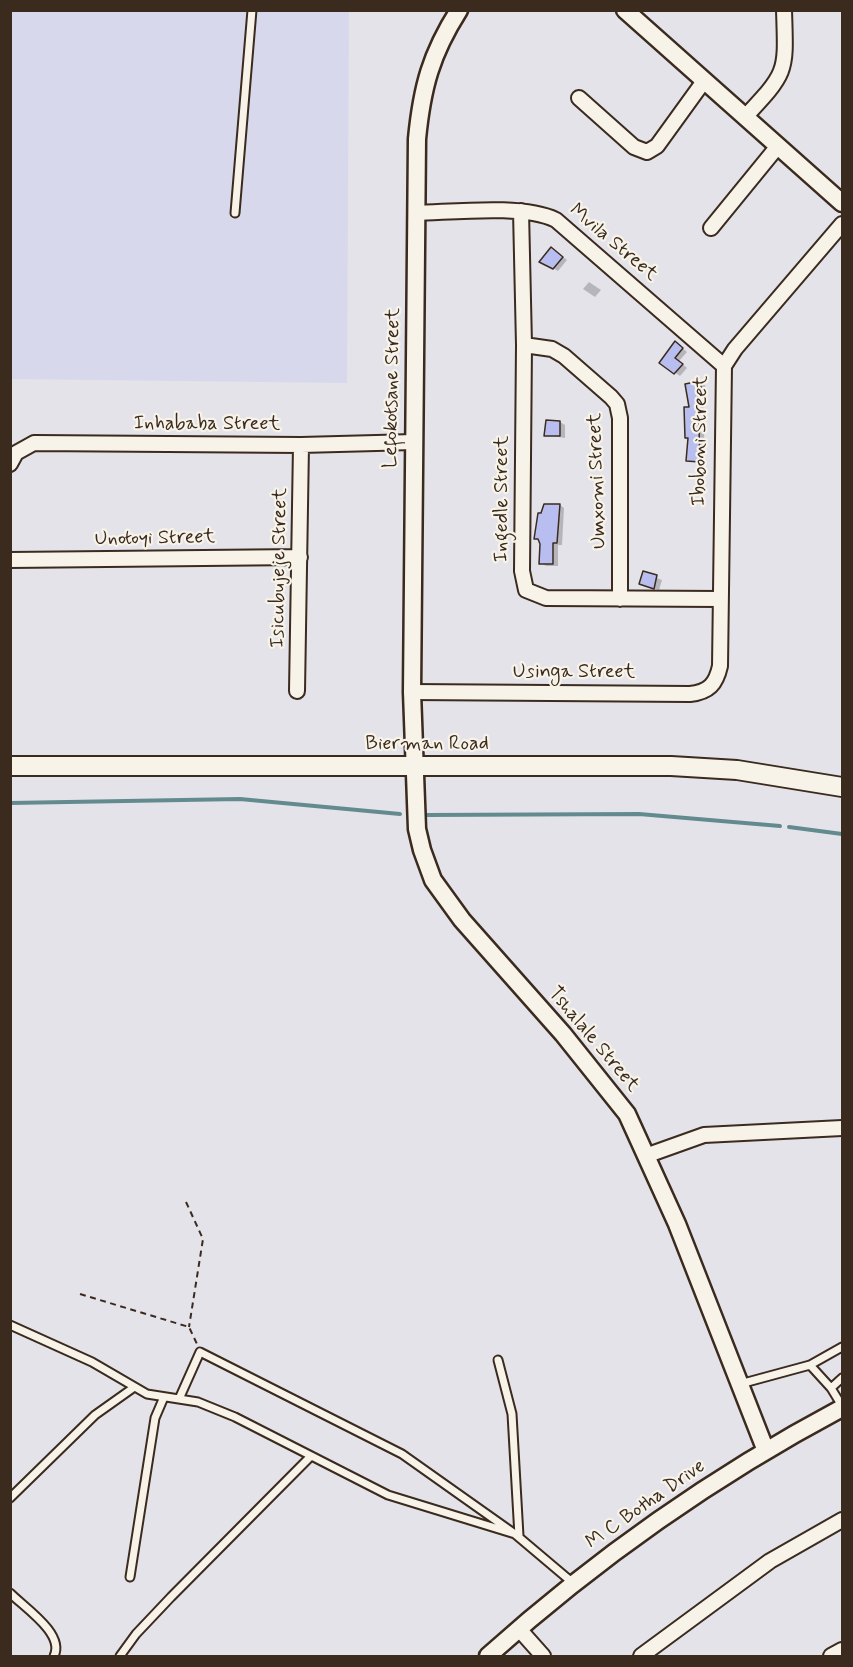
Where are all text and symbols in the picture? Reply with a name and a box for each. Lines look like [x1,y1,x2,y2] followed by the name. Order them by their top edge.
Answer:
[564,199,662,287] street label: Mvila Street
[380,308,406,468] street label: Lefokotsane Street
[688,376,714,506] street label: Iboboni Street
[134,413,280,437] street label: Inhababa Street
[584,413,612,549] street label: Umxomi Street
[491,436,515,562] street label: Ingedle Street
[267,488,293,648] street label: Isicubujeje Street
[95,526,215,552] street label: Unotoyi Street
[513,661,635,685] street label: Usinga Street
[365,733,489,757] street label: Bierman Road
[542,982,644,1098] street label: Tshalale Street
[582,1455,710,1555] street label: M C Botha Drive

